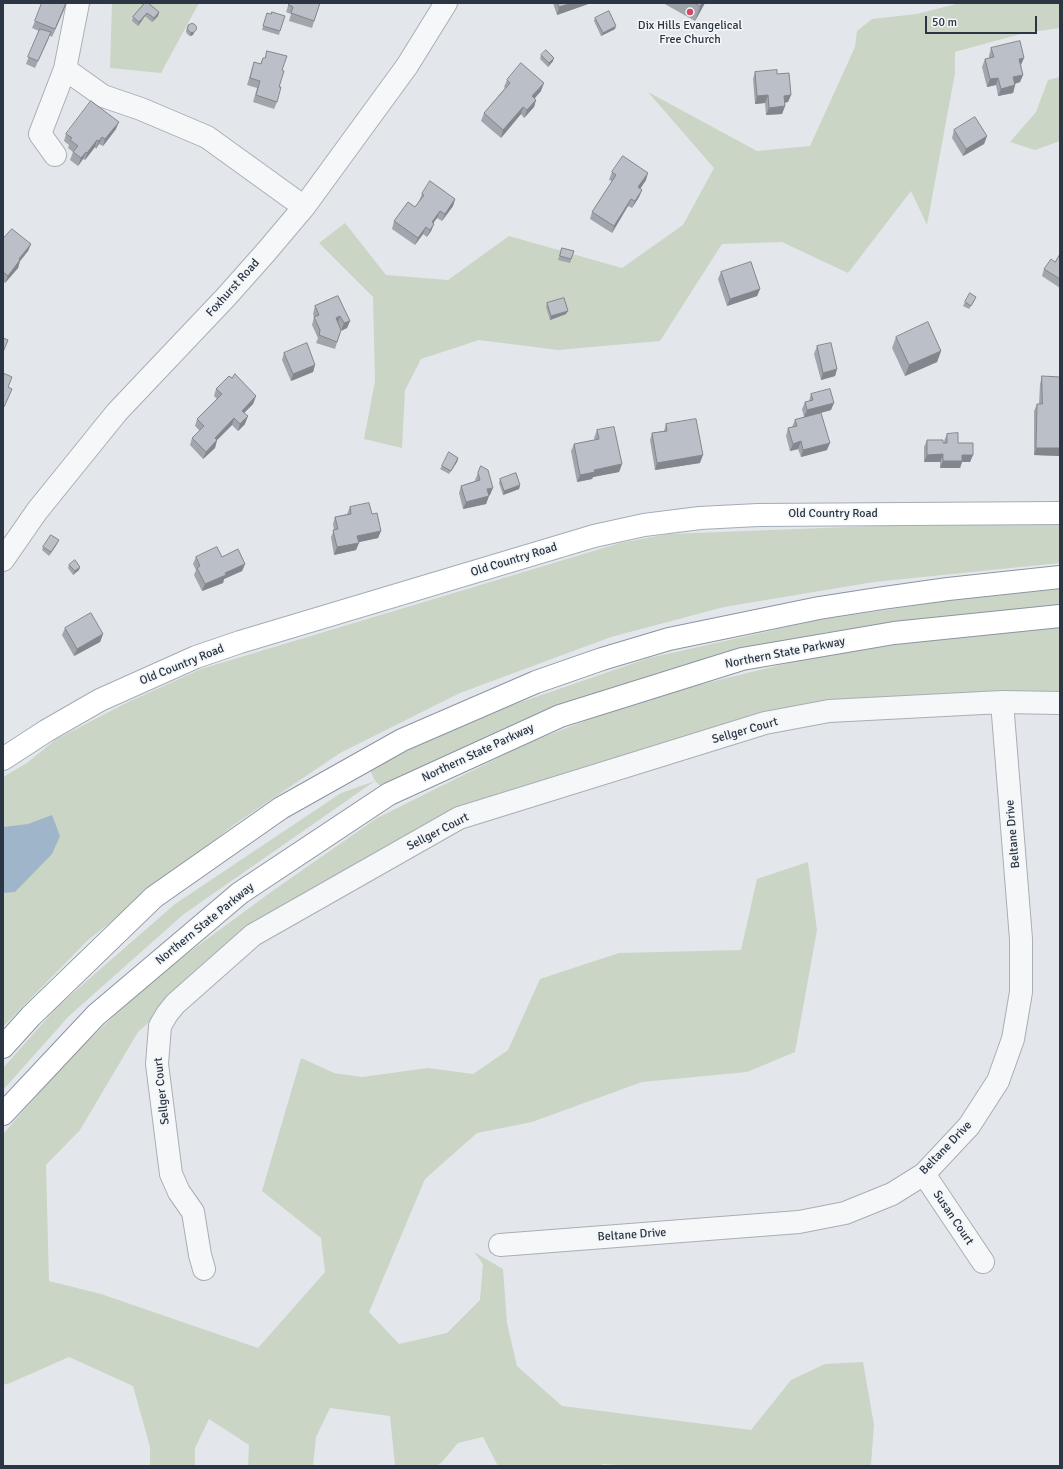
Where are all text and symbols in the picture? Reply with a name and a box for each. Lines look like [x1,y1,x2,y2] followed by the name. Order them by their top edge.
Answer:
[685,7,695,17] marker: Dix Hills Evangelical Free Church
[927,8,1039,34] scale bar
[932,15,957,30] text: 50 m
[638,19,742,47] place label: Dix Hills Evangelical Free Church
[203,256,263,320] street label: Foxhurst Road
[788,507,878,521] street label: Old Country Road
[469,540,559,580] street label: Old Country Road
[724,634,846,672] street label: Northern State Parkway
[138,642,226,688] street label: Old Country Road
[710,715,780,747] street label: Sellger Court
[420,721,536,785] street label: Northern State Parkway
[1003,799,1023,869] street label: Beltane Drive
[405,810,471,854] street label: Sellger Court
[153,880,257,968] street label: Northern State Parkway
[151,1057,173,1125] street label: Sellger Court
[917,1118,975,1178] street label: Beltane Drive
[930,1188,976,1248] street label: Susan Court
[597,1225,667,1245] street label: Beltane Drive

